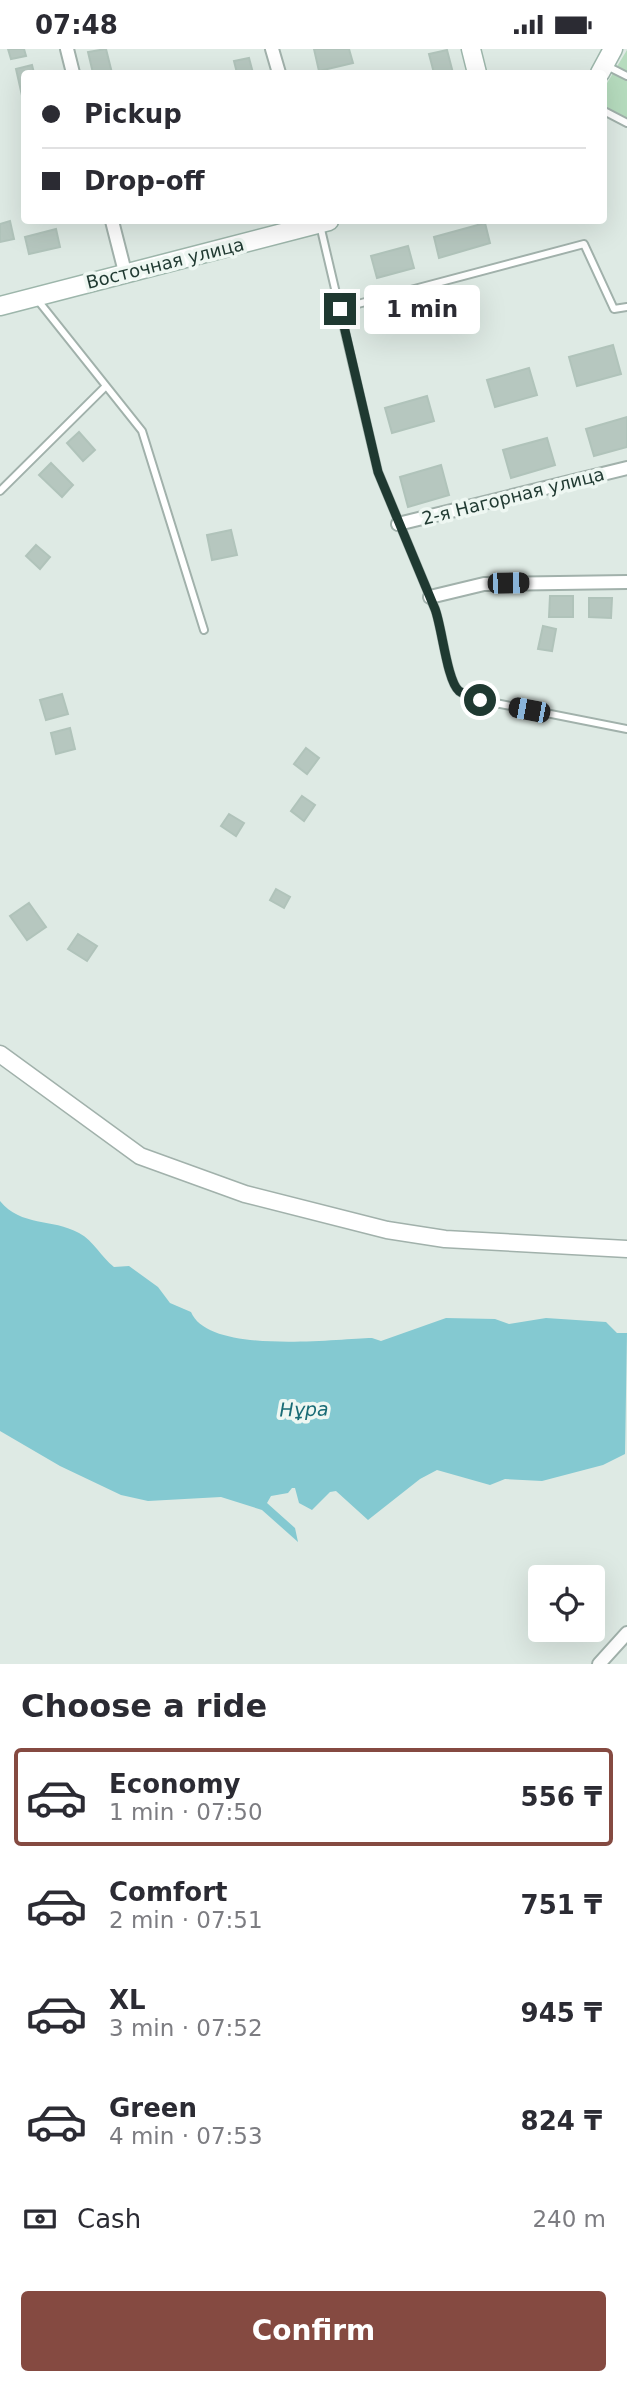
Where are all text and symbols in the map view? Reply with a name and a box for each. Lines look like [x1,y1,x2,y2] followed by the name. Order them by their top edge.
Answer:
[35,10,118,40] text: 07:48
[84,99,182,129] text: Pickup
[84,166,205,196] text: Drop-off
[84,233,246,293] street label: Восточная улица
[364,285,480,333] callout: 1 min
[324,293,356,325] route end
[386,296,458,322] text: 1 min
[420,463,606,529] street label: 2-я Нагорная улица
[487,572,530,594] car
[464,684,496,716] route start
[507,696,552,724] car
[279,1398,329,1420] water label: Нұра
[528,1565,605,1642] map controls
[528,1565,605,1642] button: locate
[21,1687,267,1725] text: Choose a ride
[25,1766,88,1829] icon: car
[109,1769,240,1799] text: Economy
[521,1782,602,1812] text: 556 ₸
[109,1799,263,1825] text: 1 min · 07:50
[25,1874,88,1937] icon: car
[109,1877,227,1907] text: Comfort
[521,1890,602,1920] text: 751 ₸
[109,1907,263,1933] text: 2 min · 07:51
[25,1982,88,2045] icon: car
[109,1985,146,2015] text: XL
[521,1998,602,2028] text: 945 ₸
[109,2015,263,2041] text: 3 min · 07:52
[25,2090,88,2153] icon: car
[109,2093,197,2123] text: Green
[521,2106,602,2136] text: 824 ₸
[109,2123,263,2149] text: 4 min · 07:53
[21,2200,59,2238] icon: cash
[77,2204,141,2234] text: Cash
[532,2206,606,2232] text: 240 m
[21,2291,606,2371] button: Confirm

